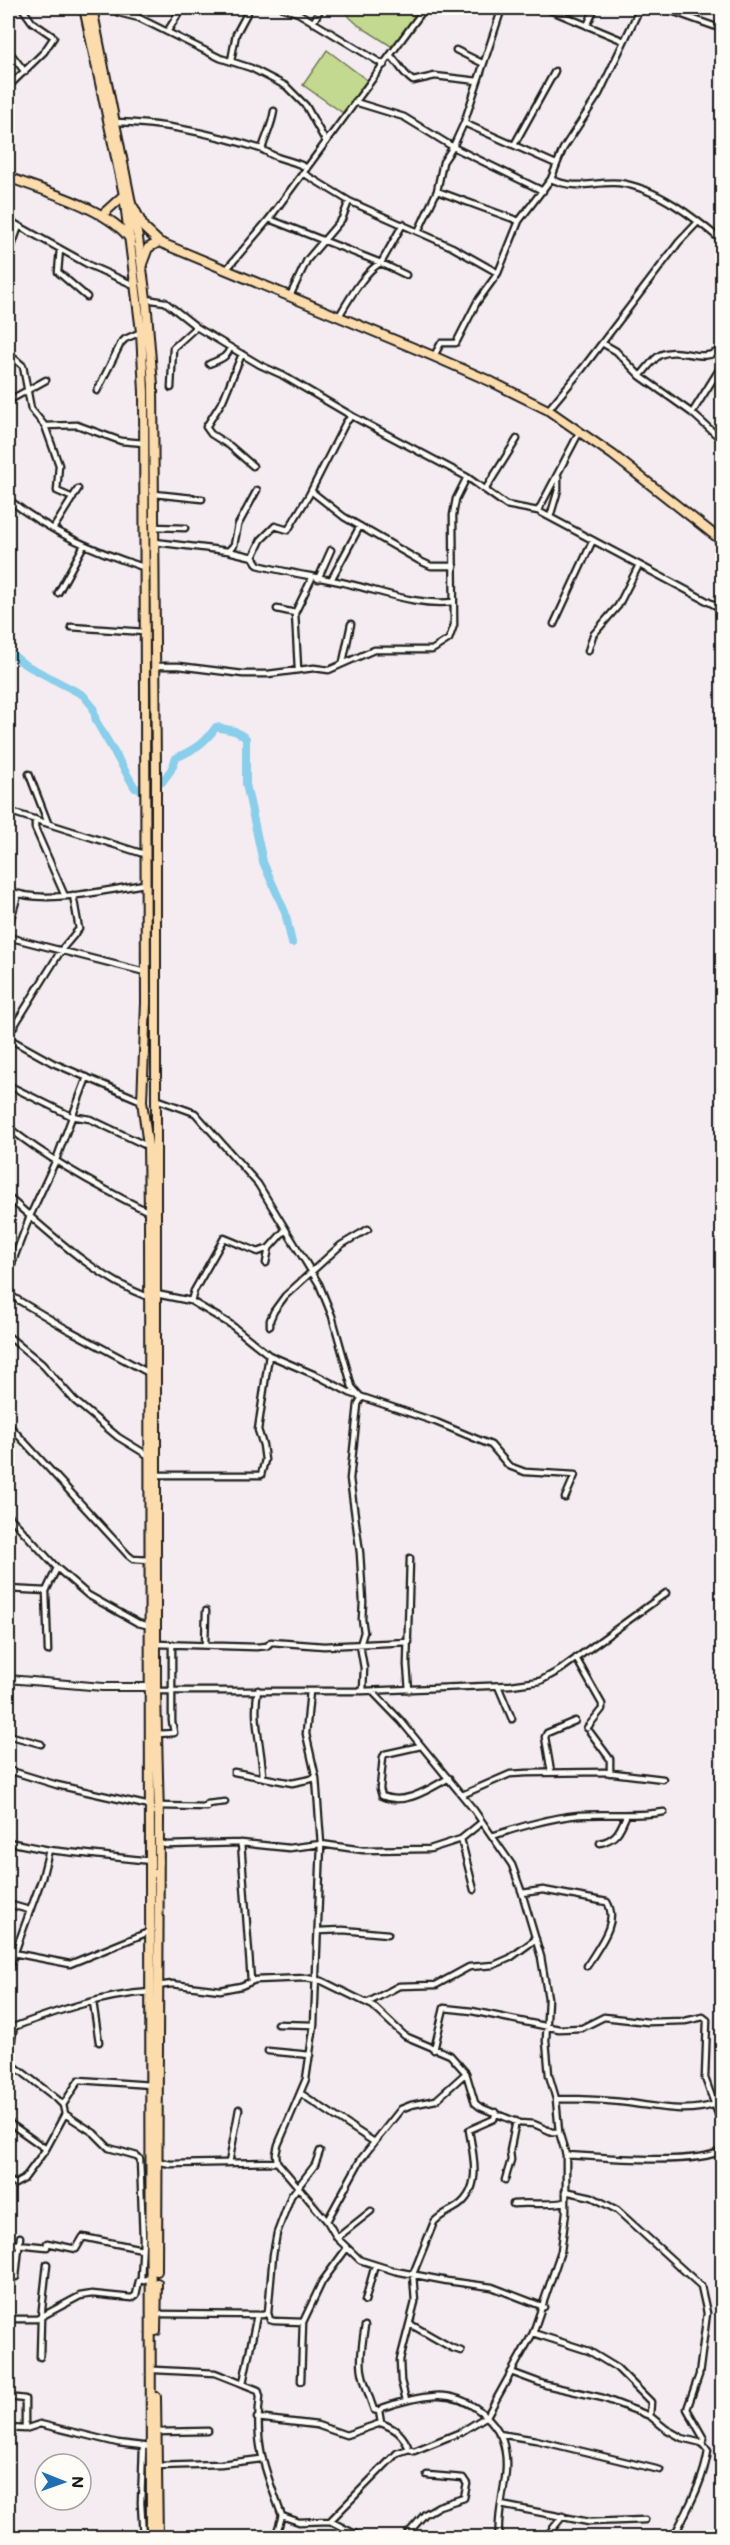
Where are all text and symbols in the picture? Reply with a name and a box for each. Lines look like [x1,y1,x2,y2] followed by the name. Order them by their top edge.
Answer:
[33,2452,93,2512] north arrow
[68,2476,89,2489] text: N

